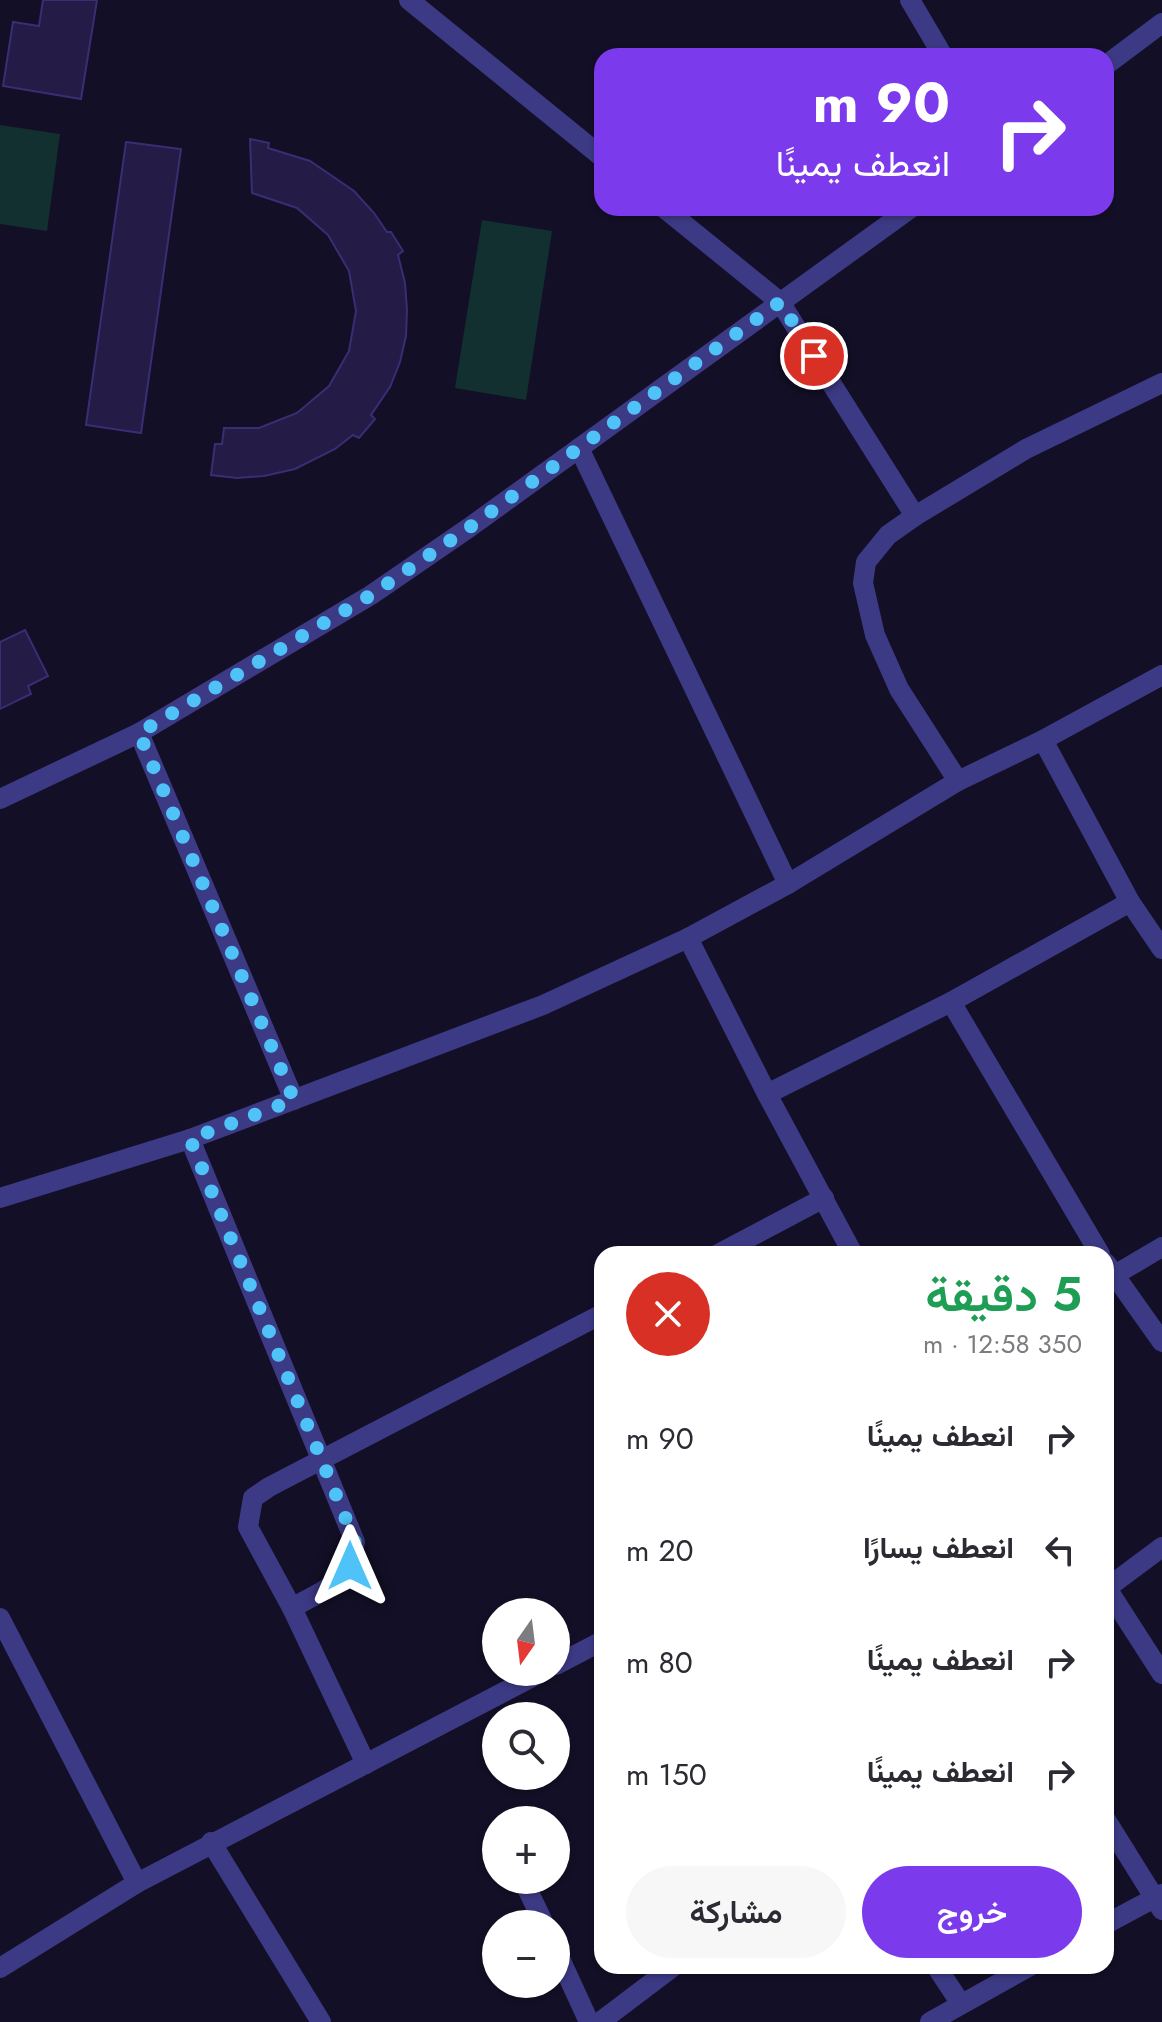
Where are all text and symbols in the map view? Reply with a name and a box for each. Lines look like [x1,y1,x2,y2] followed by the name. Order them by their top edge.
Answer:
[813,62,950,143] text: 90 m
[978,80,1082,184] icon: right
[776,137,950,189] text: انعطف يمينًا
[780,322,848,390] pin
[792,334,836,378] icon: arrive
[925,1260,1082,1329] text: 5 دقيقة
[626,1272,710,1356] button: close
[923,1325,1082,1363] text: 350 m · 12:58
[867,1414,1014,1457] text: انعطف يمينًا
[1038,1416,1082,1460] icon: right
[626,1417,694,1460] text: 90 m
[308,1524,392,1608] position arrow
[863,1526,1014,1569] text: انعطف يسارًا
[1038,1528,1082,1572] icon: left
[626,1529,693,1572] text: 20 m
[482,1598,570,1686] north arrow
[482,1598,570,1998] map controls
[867,1638,1014,1681] text: انعطف يمينًا
[1038,1640,1082,1684] icon: right
[626,1641,693,1684] text: 80 m
[482,1702,570,1790] button: search
[867,1750,1014,1793] text: انعطف يمينًا
[1038,1752,1082,1796] icon: right
[626,1753,707,1796] text: 150 m
[482,1806,570,1894] button: +
[626,1866,846,1958] button: مشاركة
[862,1866,1082,1958] button: خروج
[482,1910,570,1998] button: −

